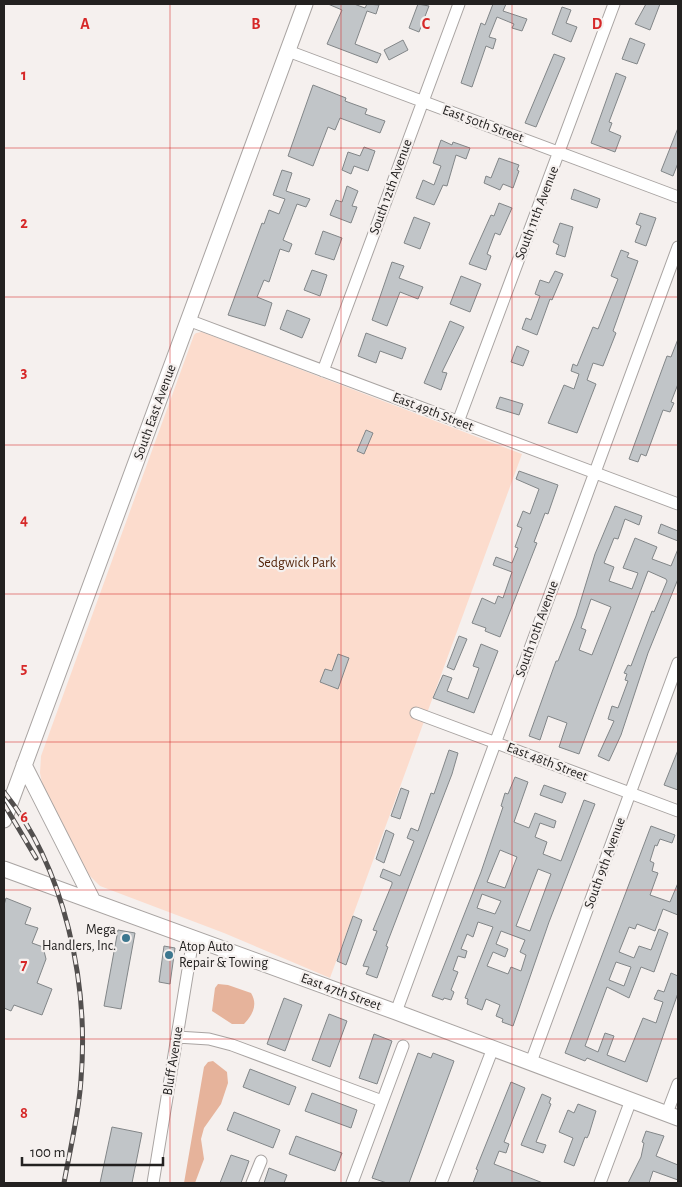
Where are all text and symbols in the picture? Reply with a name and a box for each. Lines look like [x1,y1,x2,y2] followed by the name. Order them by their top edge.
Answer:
[80,16,90,32] text: A
[251,16,261,32] text: B
[422,16,431,32] text: C
[592,16,603,32] text: D
[21,67,27,83] text: 1
[441,103,526,145] street label: East 50th Street
[367,137,415,237] street label: South 12th Avenue
[513,164,561,262] street label: South 11th Avenue
[20,215,28,231] text: 2
[131,363,179,461] street label: South East Avenue
[21,364,28,380] text: 3
[391,390,476,434] street label: East 49th Street
[20,512,28,528] text: 4
[258,556,337,570] park label: Sedgwick Park
[513,579,561,679] street label: South 10th Avenue
[21,660,28,676] text: 5
[505,740,590,784] street label: East 48th Street
[20,809,28,825] text: 6
[582,816,628,910] street label: South 9th Avenue
[42,923,117,953] place label: Mega Handlers, Inc.
[120,932,132,944] marker: Mega Handlers, Inc.
[179,940,268,970] place label: Atop Auto Repair & Towing
[163,949,175,961] marker: Atop Auto Repair & Towing
[21,957,28,973] text: 7
[299,971,384,1013] street label: East 47th Street
[161,1026,185,1096] street label: Bluff Avenue
[20,1105,28,1121] text: 8
[22,1134,164,1166] scale bar
[30,1145,65,1160] text: 100 m

